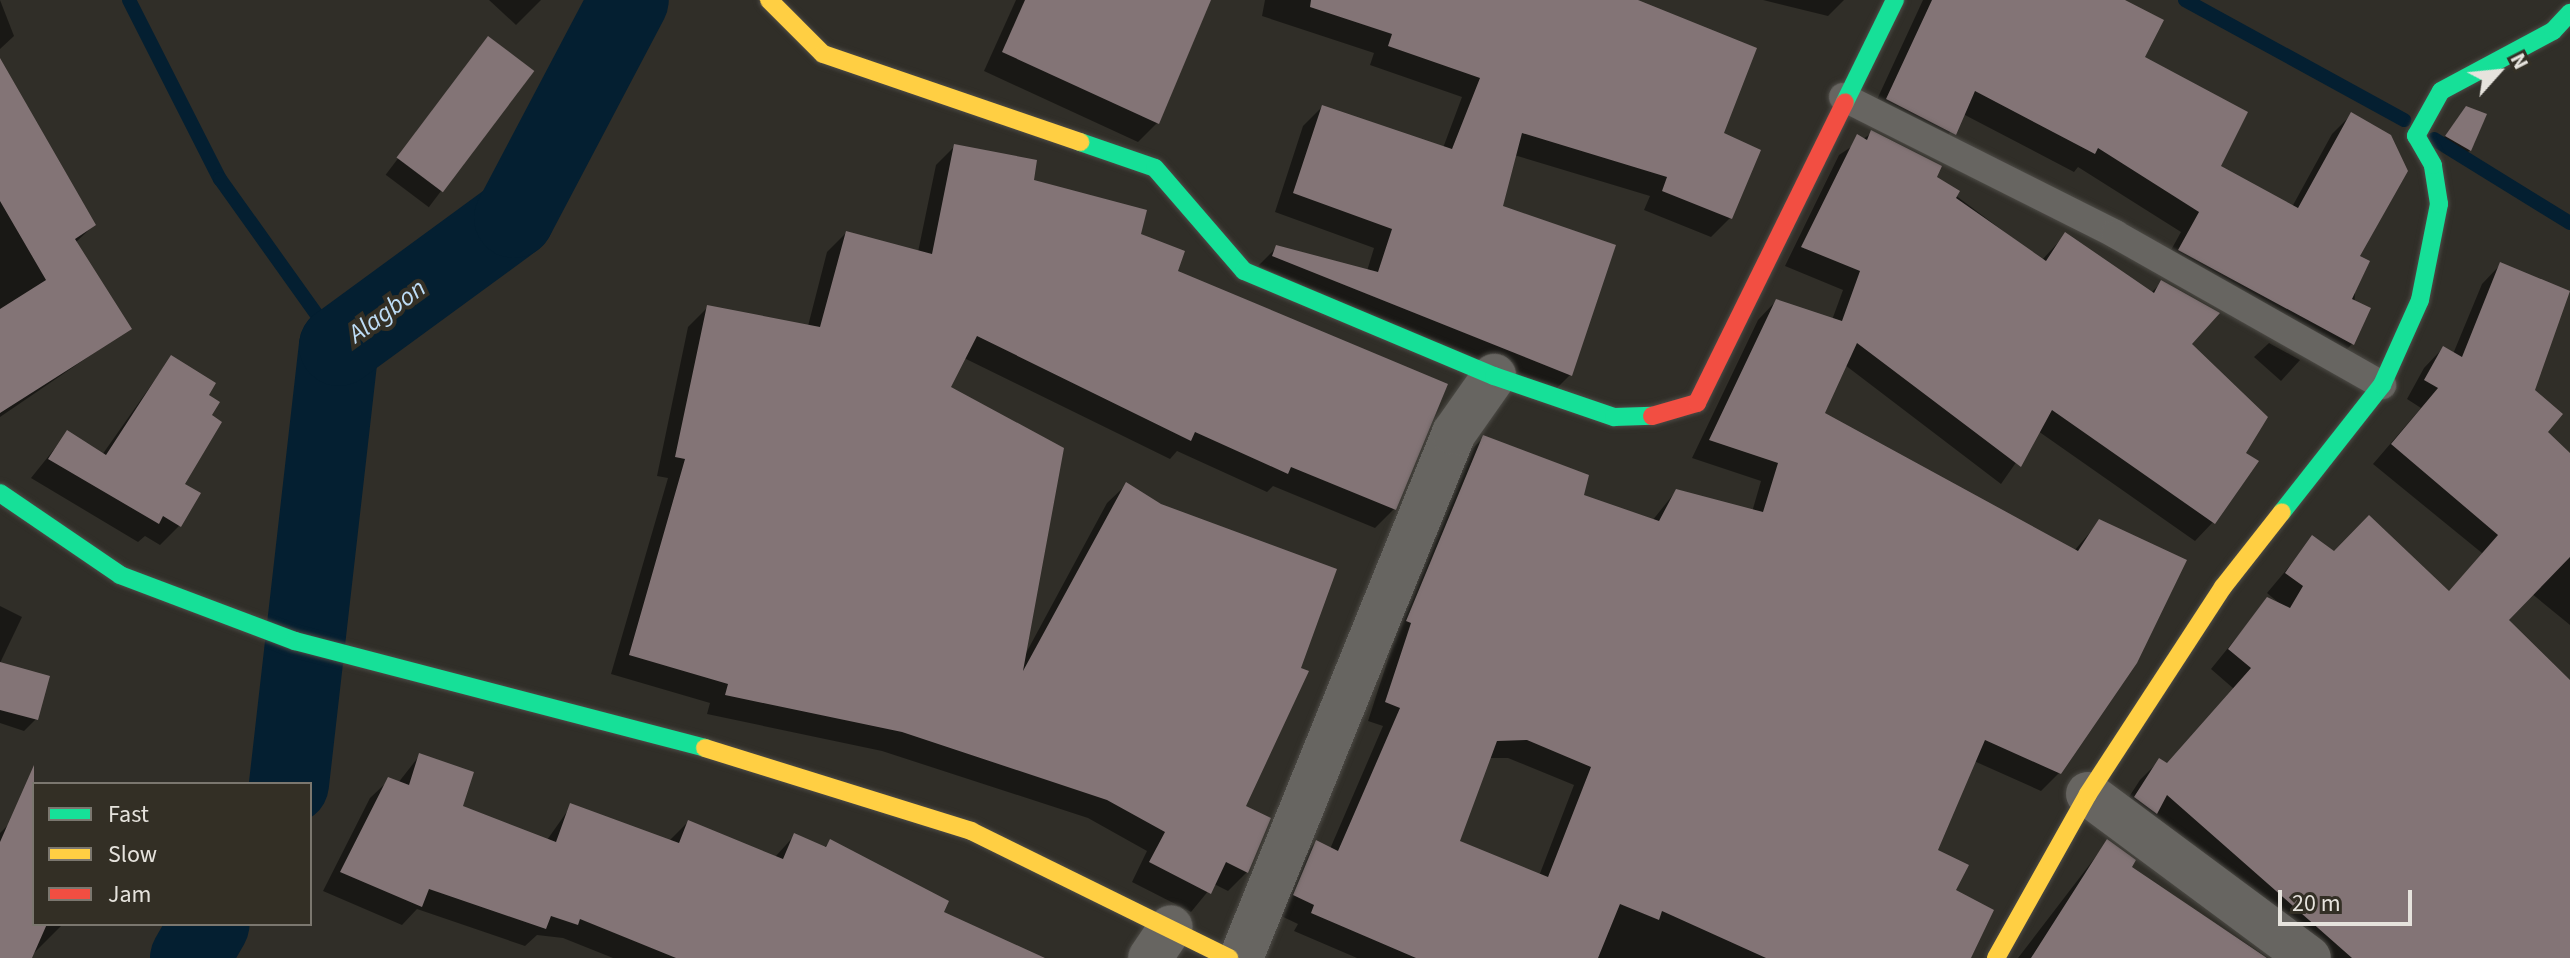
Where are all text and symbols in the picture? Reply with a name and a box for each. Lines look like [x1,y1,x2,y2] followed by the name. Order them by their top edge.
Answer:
[2458,32,2538,112] north arrow
[2502,47,2537,75] text: N
[342,272,432,350] water label: Alagbon
[32,782,312,926] legend
[108,797,149,832] text: Fast
[108,837,157,872] text: Slow
[2282,874,2416,924] scale bar
[108,877,152,912] text: Jam
[2292,886,2341,921] text: 20 m

